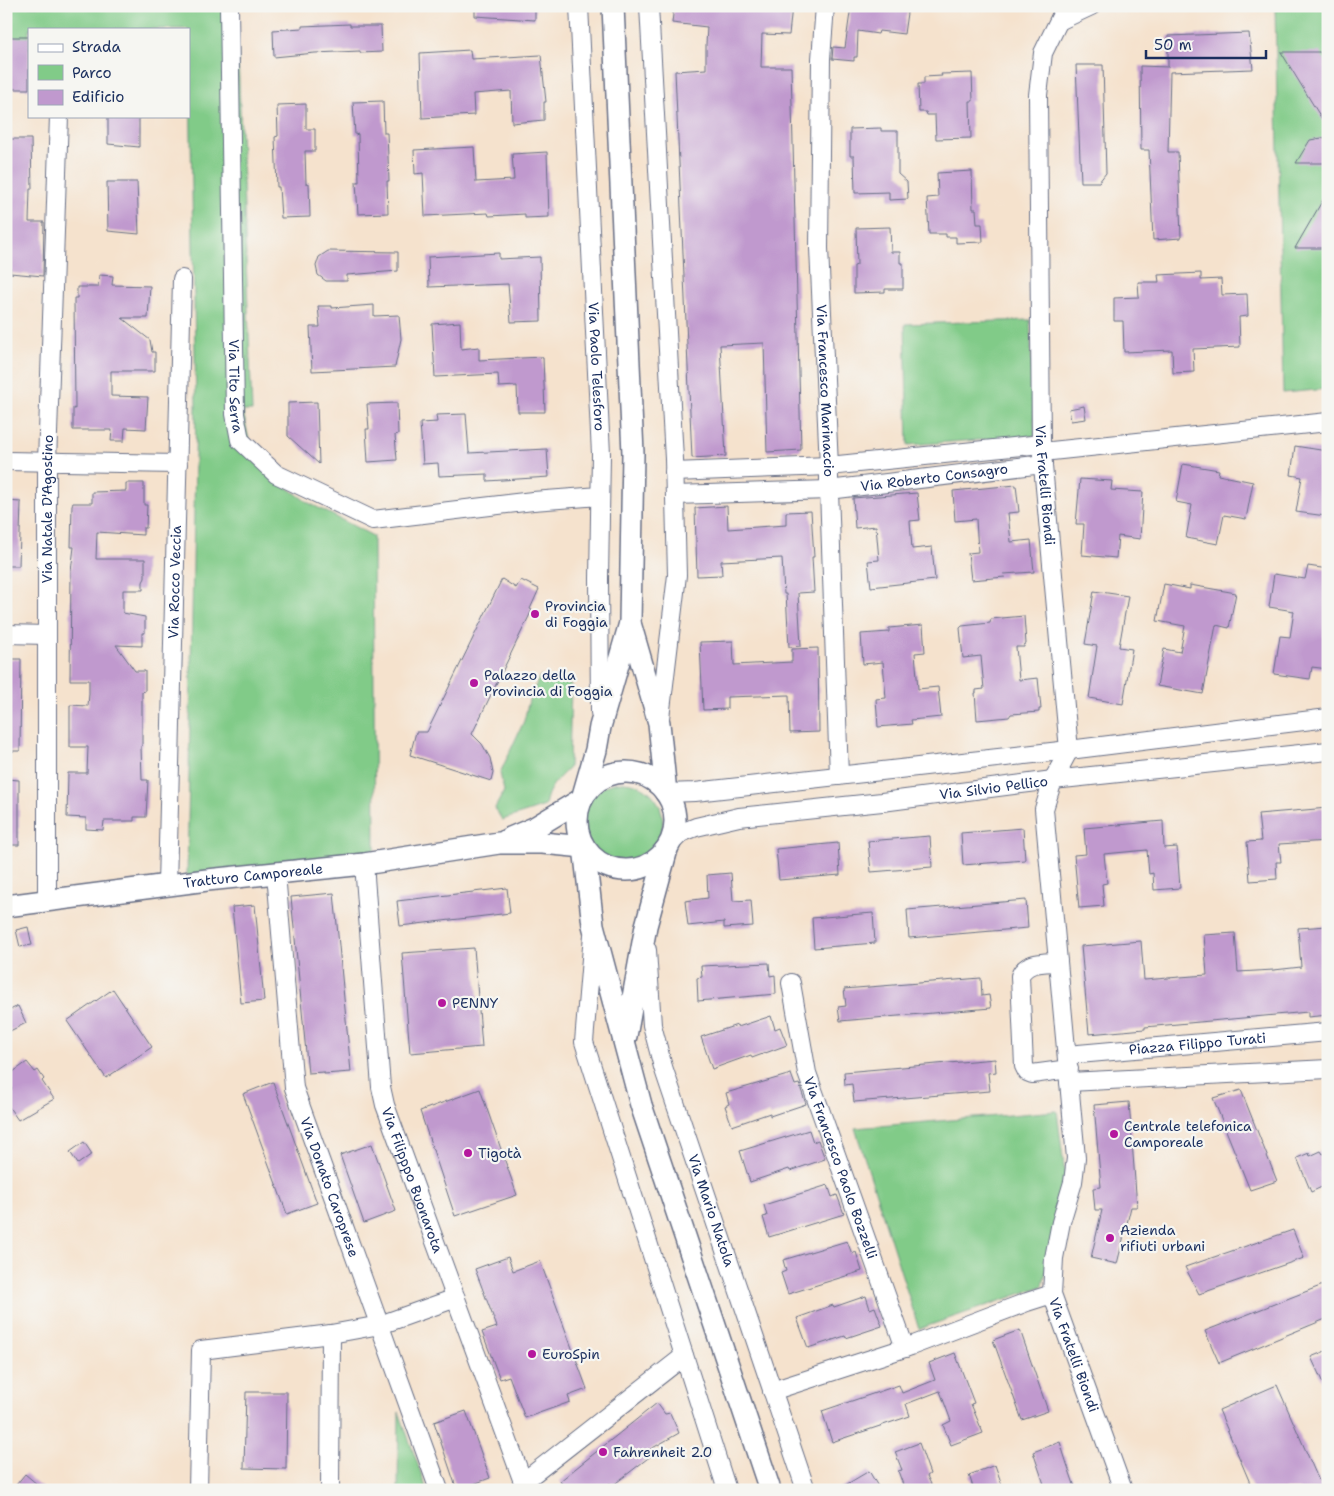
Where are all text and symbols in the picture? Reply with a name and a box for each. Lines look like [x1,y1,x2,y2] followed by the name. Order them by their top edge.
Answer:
[28,28,190,118] legend
[1146,28,1266,60] scale bar
[1154,35,1192,55] text: 50 m
[72,37,121,57] text: Strada
[72,63,112,83] text: Parco
[72,87,124,107] text: Edificio
[585,302,609,431] street label: Via Paolo Telesforo
[813,304,838,477] street label: Via Francesco Marinaccio
[225,339,247,434] street label: Via Tito Serra
[1032,425,1059,546] street label: Via Fratelli Biondi
[38,434,57,583] street label: Via Natale D'Agostino
[859,459,1009,495] street label: Via Roberto Consagro
[164,525,185,639] street label: Via Rocco Veccia
[545,597,608,631] place label: Provincia di Foggia
[529,608,541,620] marker: Provincia di Foggia
[484,666,613,700] place label: Palazzo della Provincia di Foggia
[468,677,480,689] marker: Palazzo della Provincia di Foggia
[938,772,1049,804] street label: Via Silvio Pellico
[182,859,324,892] street label: Tratturo Camporeale
[452,994,499,1012] place label: PENNY
[436,997,448,1009] marker: PENNY
[1128,1028,1267,1059] street label: Piazza Filippo Turati
[800,1074,882,1261] street label: Via Francesco Paolo Bozzelli
[378,1105,447,1256] street label: Via Filipppo Buonarota
[296,1115,363,1260] street label: Via Donato Caroprese
[1124,1117,1252,1151] place label: Centrale telefonica Camporeale
[1108,1128,1120,1140] marker: Centrale telefonica Camporeale
[478,1144,522,1162] place label: Tigotà
[462,1147,474,1159] marker: Tigotà
[684,1152,739,1269] street label: Via Mario Natola
[1120,1221,1205,1255] place label: Azienda rifiuti urbani
[1104,1232,1116,1244] marker: Azienda rifiuti urbani
[1045,1295,1103,1415] street label: Via Fratelli Biondi
[542,1345,600,1363] place label: EuroSpin
[526,1348,538,1360] marker: EuroSpin
[613,1443,712,1461] place label: Fahrenheit 2.0
[597,1446,609,1458] marker: Fahrenheit 2.0

